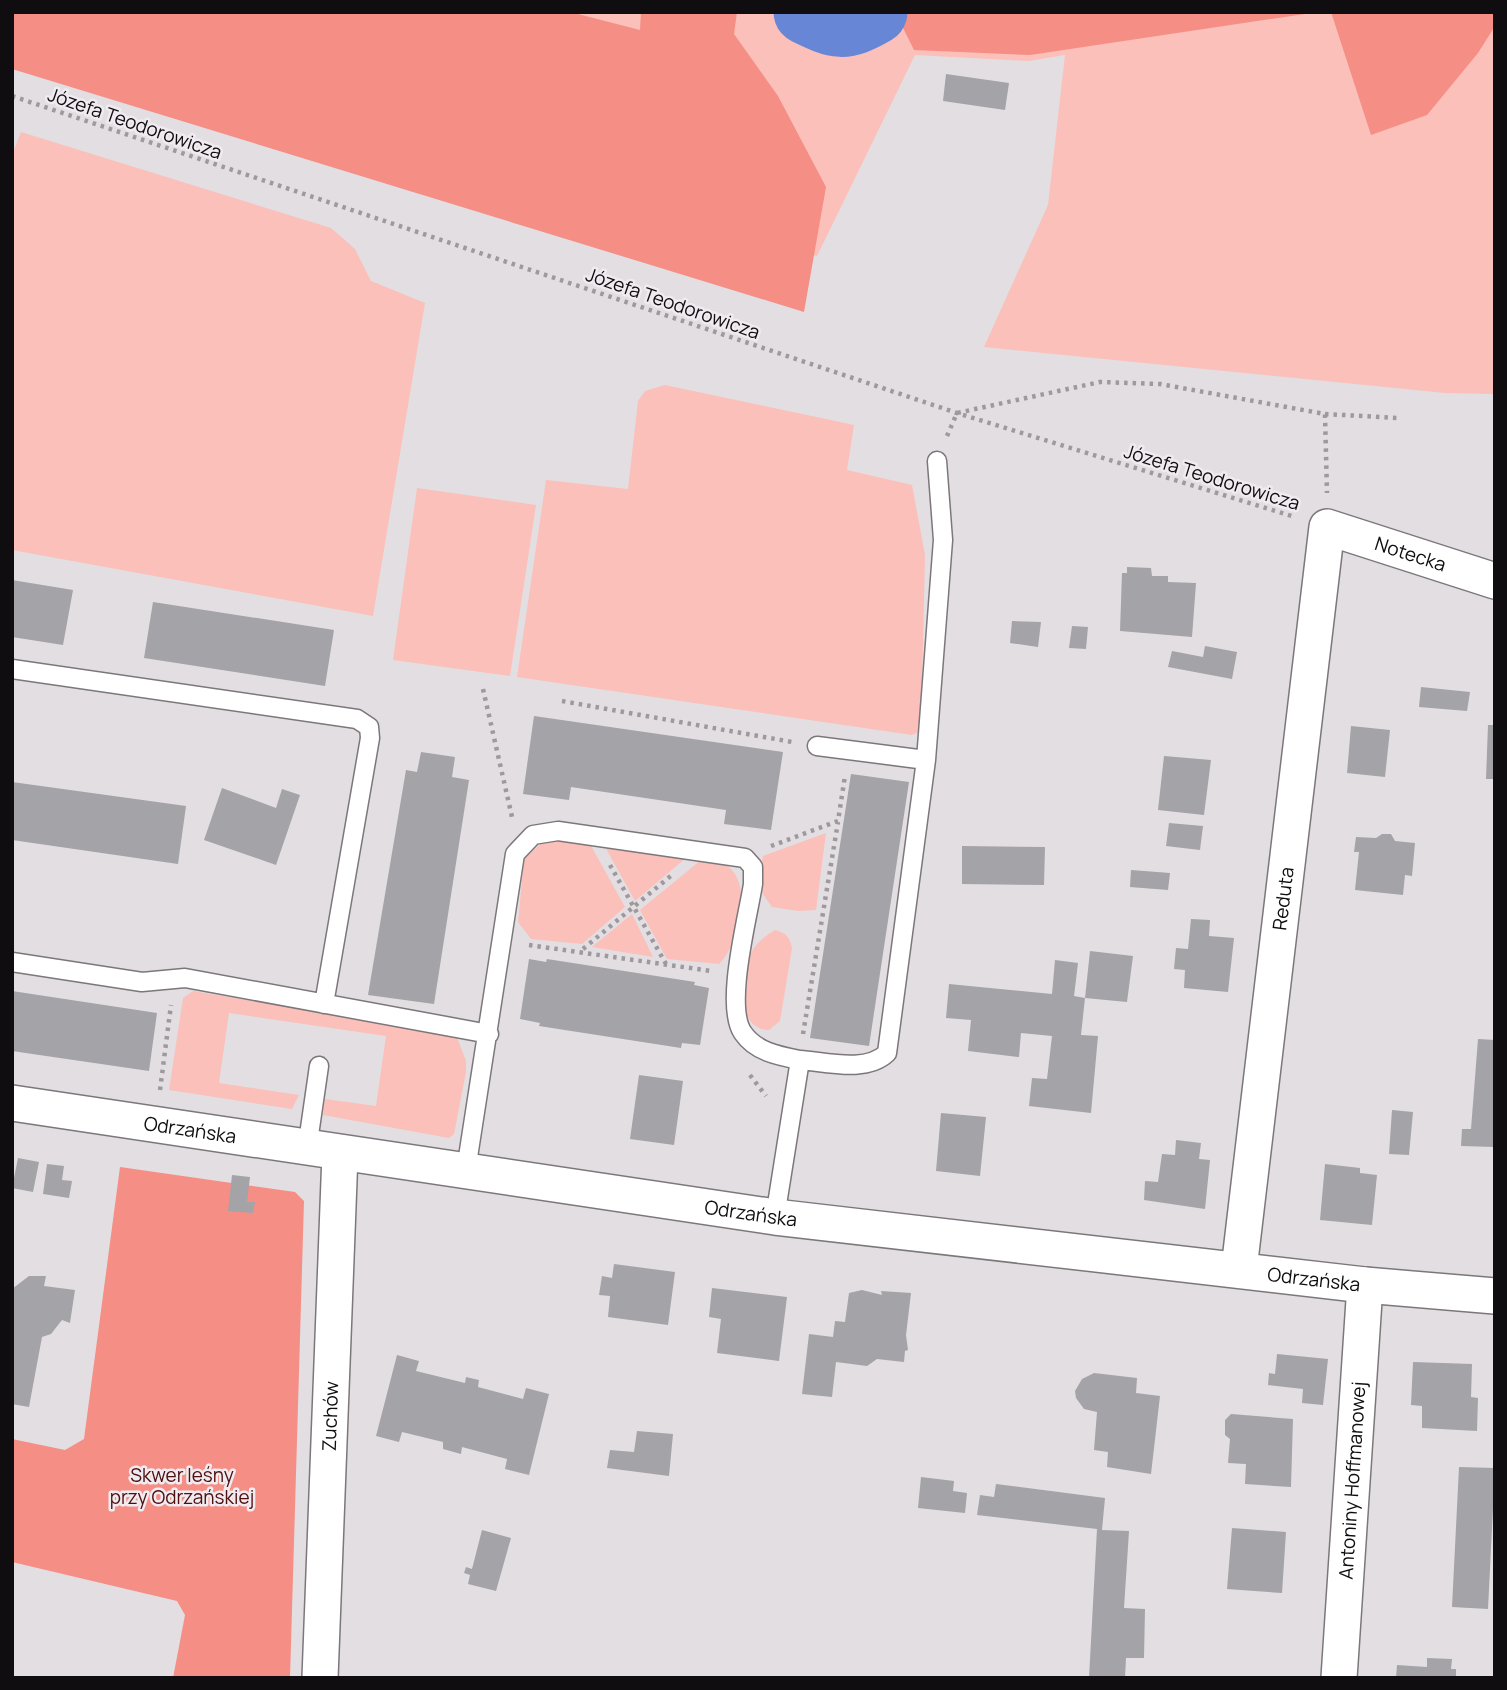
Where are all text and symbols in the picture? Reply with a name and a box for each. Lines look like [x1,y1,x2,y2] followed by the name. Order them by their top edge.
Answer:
[44,81,226,165] street label: Józefa Teodorowicza
[582,261,764,345] street label: Józefa Teodorowicza
[1121,438,1303,516] street label: Józefa Teodorowicza
[1372,530,1449,577] street label: Notecka
[1266,865,1300,932] street label: Reduta
[142,1110,238,1149] street label: Odrzańska
[703,1194,798,1232] street label: Odrzańska
[1266,1261,1362,1297] street label: Odrzańska
[316,1380,344,1452] street label: Zuchów
[1333,1381,1372,1580] street label: Antoniny Hoffmanowej
[110,1462,254,1510] park label: Skwer leśny przy Odrzańskiej

